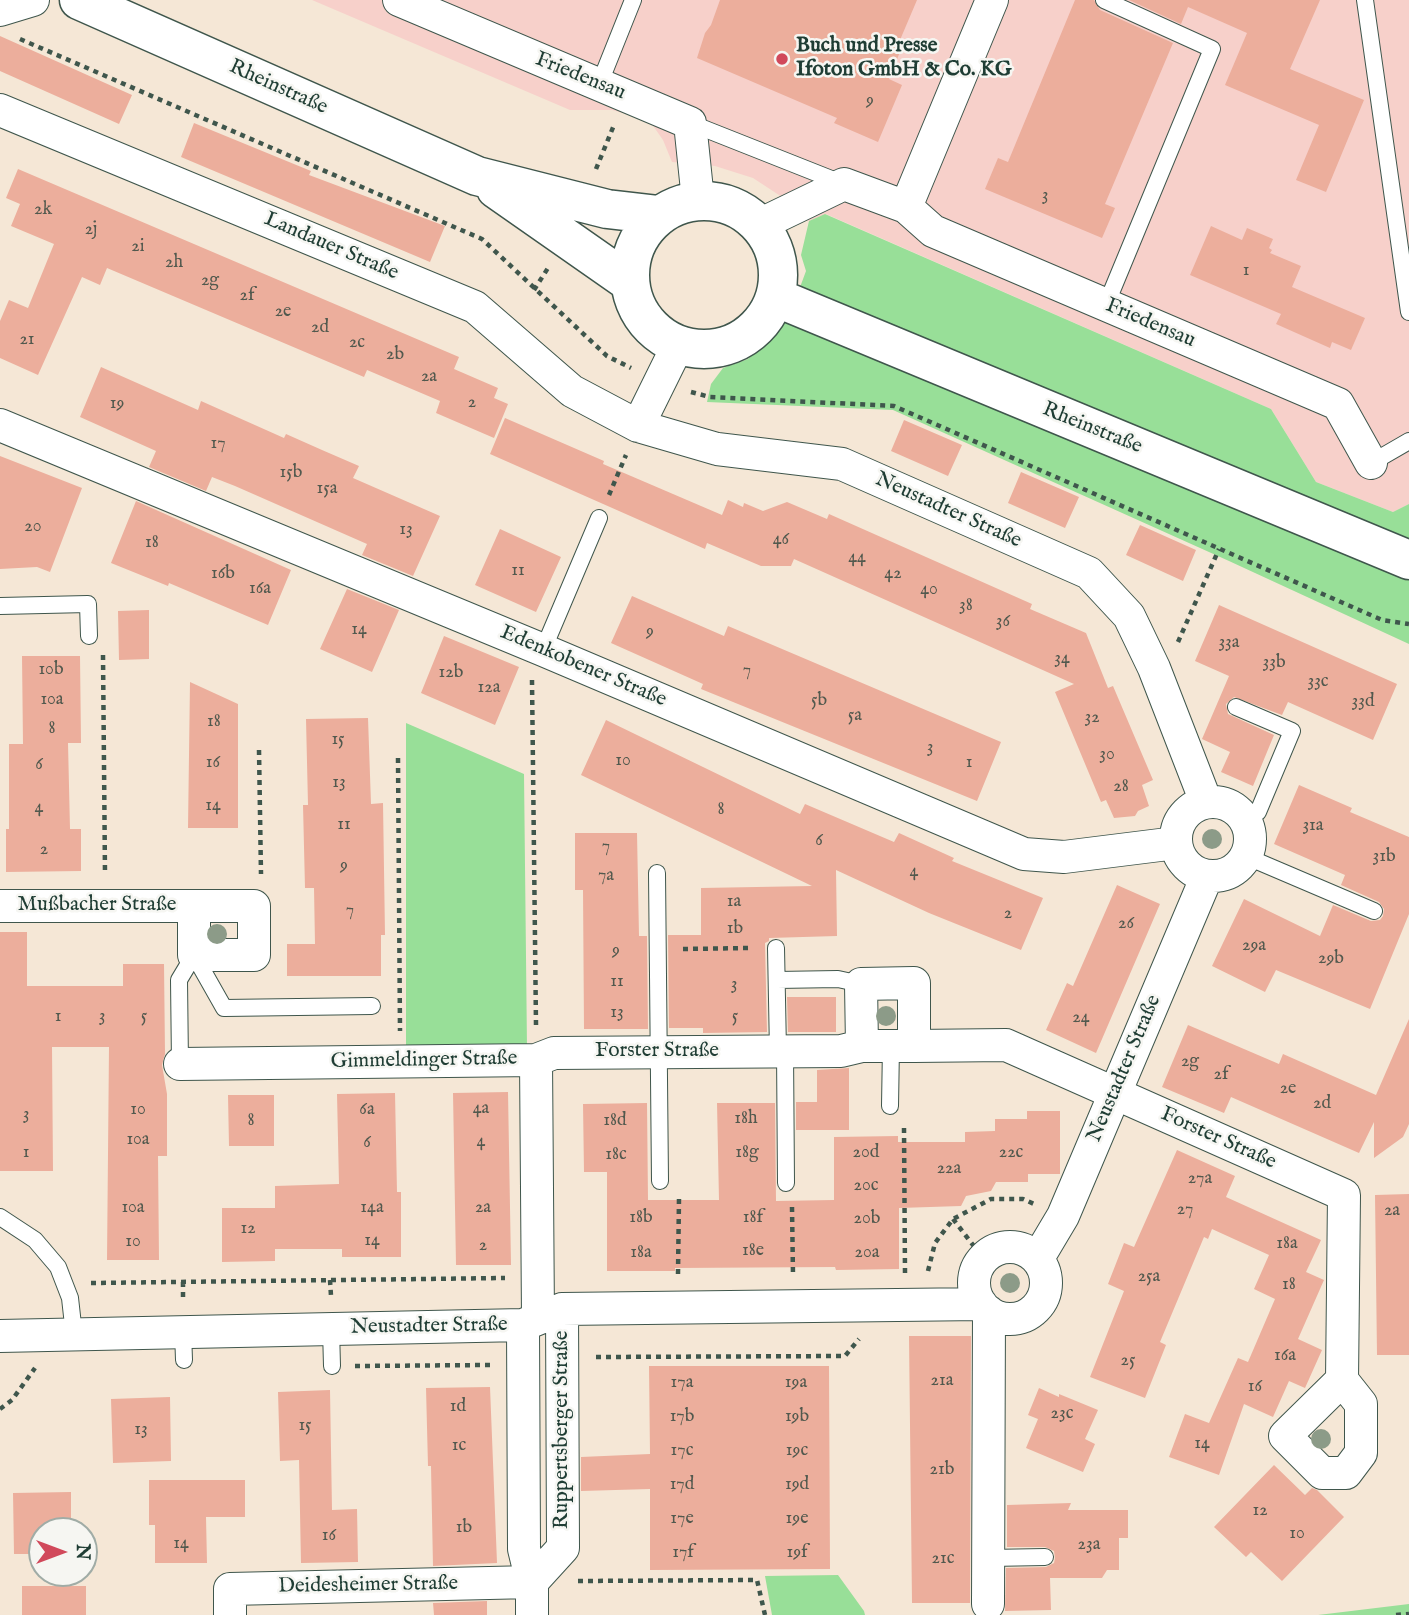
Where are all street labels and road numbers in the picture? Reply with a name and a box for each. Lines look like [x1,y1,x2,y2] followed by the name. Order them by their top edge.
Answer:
[531,47,629,107] street label: Friedensau
[225,55,331,121] street label: Rheinstraße
[260,207,402,287] street label: Landauer Straße
[1101,294,1199,354] street label: Friedensau
[1038,398,1146,460] street label: Rheinstraße
[871,467,1025,555] street label: Neustadter Straße
[496,621,670,713] street label: Edenkobener Straße
[18,893,176,919] street label: Mußbacher Straße
[1083,992,1167,1146] street label: Neustadter Straße
[595,1039,719,1065] street label: Forster Straße
[331,1047,517,1075] street label: Gimmeldinger Straße
[1156,1102,1280,1176] street label: Forster Straße
[350,1313,508,1341] street label: Neustadter Straße
[550,1331,576,1529] street label: Ruppertsberger Straße
[278,1572,458,1600] street label: Deidesheimer Straße

